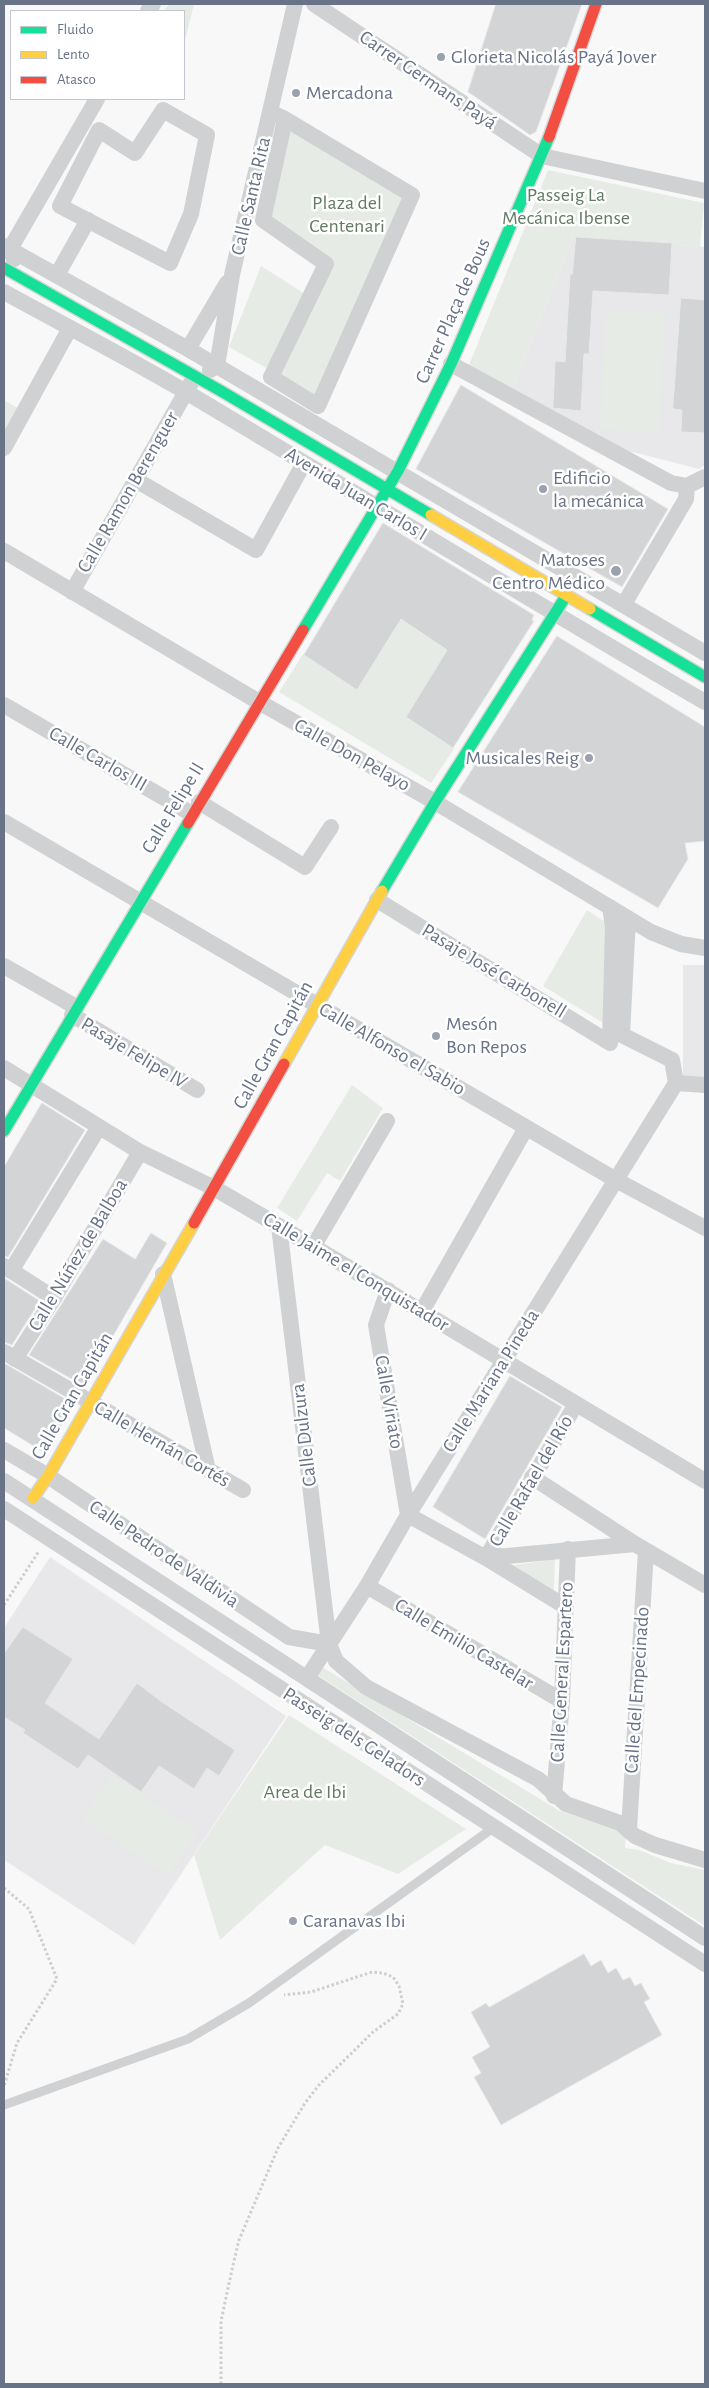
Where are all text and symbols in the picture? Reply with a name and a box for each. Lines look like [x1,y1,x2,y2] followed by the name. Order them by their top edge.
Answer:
[10,10,185,100] legend
[57,22,94,37] text: Fluido
[355,25,501,135] street label: Carrer Germans Payá
[451,45,657,69] place label: Glorieta Nicolás Payá Jover
[57,47,90,62] text: Lento
[435,51,447,63] marker: Glorieta Nicolás Payá Jover
[57,72,96,87] text: Atasco
[306,81,393,105] place label: Mercadona
[290,87,302,99] marker: Mercadona
[226,134,276,258] street label: Calle Santa Rita
[502,183,630,230] park label: Passeig La Mecánica Ibense
[309,191,385,238] park label: Plaza del Centenari
[410,235,496,387] street label: Carrer Plaça de Bous
[72,407,184,577] street label: Calle Ramon Berenguer
[280,442,432,546] street label: Avenida Juan Carlos I
[553,466,644,513] place label: Edificio la mecánica
[537,483,549,495] marker: Edificio la mecánica
[492,548,605,595] place label: Matoses Centro Médico
[609,564,623,578] marker: Matoses Centro Médico
[290,713,414,797] street label: Calle Don Pelayo
[45,721,151,797] street label: Calle Carlos III
[465,746,579,770] place label: Musicales Reig
[583,752,595,764] marker: Musicales Reig
[136,758,210,858] street label: Calle Felipe II
[417,918,571,1024] street label: Pasaje José Carbonell
[228,977,318,1113] street label: Calle Gran Capitán
[314,997,470,1101] street label: Calle Alfonso el Sabio
[77,1012,191,1094] street label: Pasaje Felipe IV
[446,1012,527,1059] place label: Mesón Bon Repos
[430,1030,442,1042] marker: Mesón Bon Repos
[23,1174,133,1336] street label: Calle Núñez de Balboa
[259,1207,453,1337] street label: Calle Jaime el Conquistador
[437,1305,545,1457] street label: Calle Mariana Pineda
[26,1328,118,1464] street label: Calle Gran Capitán
[369,1353,409,1451] street label: Calle Viriato
[286,1382,322,1488] street label: Calle Dulzura
[90,1395,234,1493] street label: Calle Hernán Cortés
[484,1411,578,1551] street label: Calle Rafael del Río
[84,1495,244,1613] street label: Calle Pedro de Valdivia
[545,1581,579,1763] street label: Calle General Espartero
[390,1593,538,1695] street label: Calle Emilio Castelar
[619,1606,655,1774] street label: Calle del Empecinado
[278,1682,430,1792] street label: Passeig dels Geladors
[264,1780,346,1804] park label: Area de Ibi
[303,1909,406,1933] place label: Caranavas Ibi
[287,1915,299,1927] marker: Caranavas Ibi

